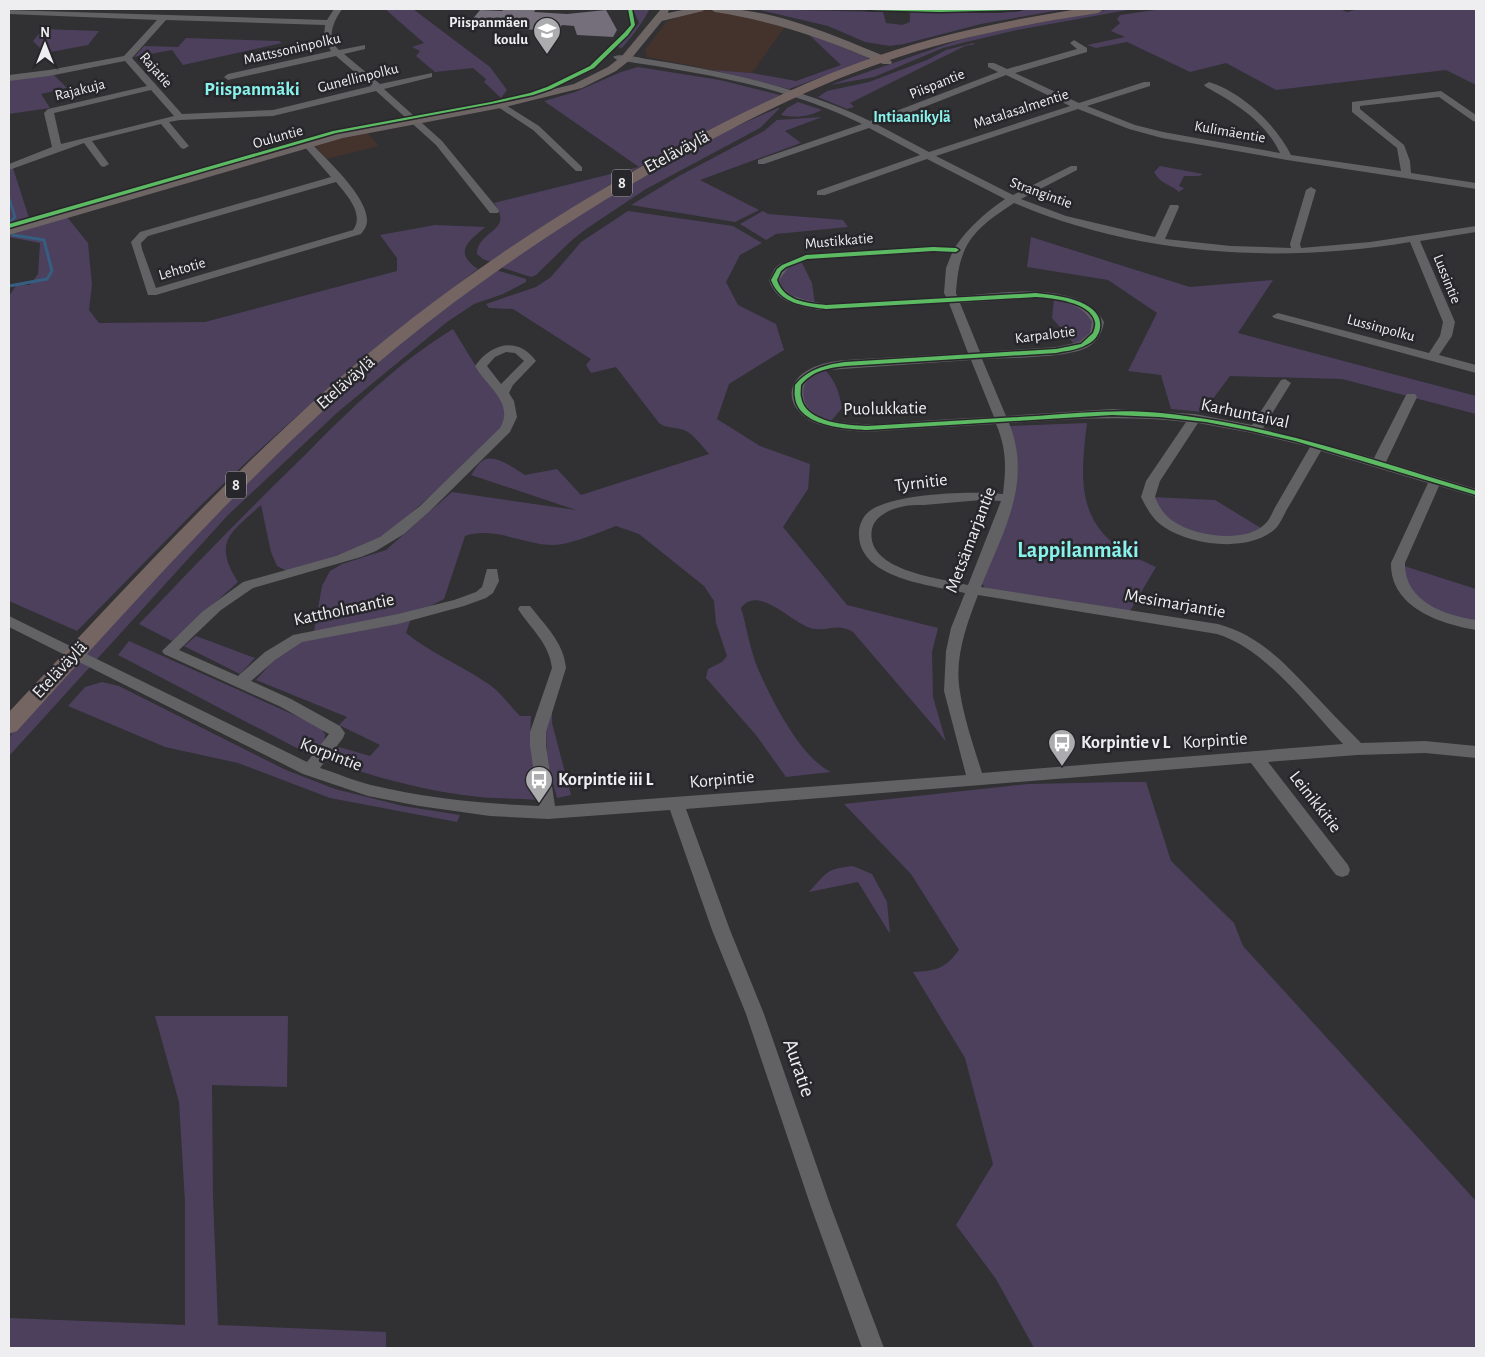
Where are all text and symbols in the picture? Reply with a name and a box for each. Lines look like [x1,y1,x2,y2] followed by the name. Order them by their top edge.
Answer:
[449,15,528,47] place label: Piispanmäen koulu
[532,16,562,55] school or university icon: Piispanmäen koulu
[20,20,70,70] north arrow
[40,26,50,40] text: N
[242,31,342,67] street label: Mattssoninpolku
[137,50,175,91] street label: Rajatie
[316,61,400,95] street label: Gunellinpolku
[907,66,967,102] street label: Piispantie
[53,77,107,103] street label: Rajakuja
[204,80,300,99] district label: Piispanmäki
[972,87,1071,131] street label: Matalasalmentie
[873,109,951,126] district label: Intiaanikylä
[1193,118,1267,146] street label: Kulimäentie
[251,123,305,151] street label: Ouluntie
[642,128,712,176] street label: Eteläväylä
[612,170,632,197] road number: 8
[1008,175,1074,211] street label: Strangintie
[804,231,874,251] street label: Mustikkatie
[1430,252,1464,306] street label: Lussintie
[157,255,207,283] street label: Lehtotie
[1345,312,1417,344] street label: Lussinpolku
[1014,324,1076,346] street label: Karpalotie
[313,353,379,413] street label: Eteläväylä
[1199,396,1291,432] street label: Karhuntaival
[843,399,927,419] street label: Puolukkatie
[894,471,948,495] street label: Tyrnitie
[226,472,246,498] road number: 8
[943,485,999,595] street label: Metsämarjantie
[1017,539,1139,561] district label: Lappilanmäki
[1123,586,1227,622] street label: Mesimarjantie
[292,591,396,629] street label: Kattholmantie
[29,638,91,702] street label: Eteläväylä
[1047,728,1077,767] bus stop icon: Korpintie v L
[1182,730,1248,752] street label: Korpintie
[1081,734,1170,752] place label: Korpintie v L
[297,735,365,775] street label: Korpintie
[524,765,554,804] bus stop icon: Korpintie iii L
[689,768,755,792] street label: Korpintie
[1286,768,1344,836] street label: Leinikkitie
[558,771,654,789] place label: Korpintie iii L
[779,1036,819,1100] street label: Auratie

